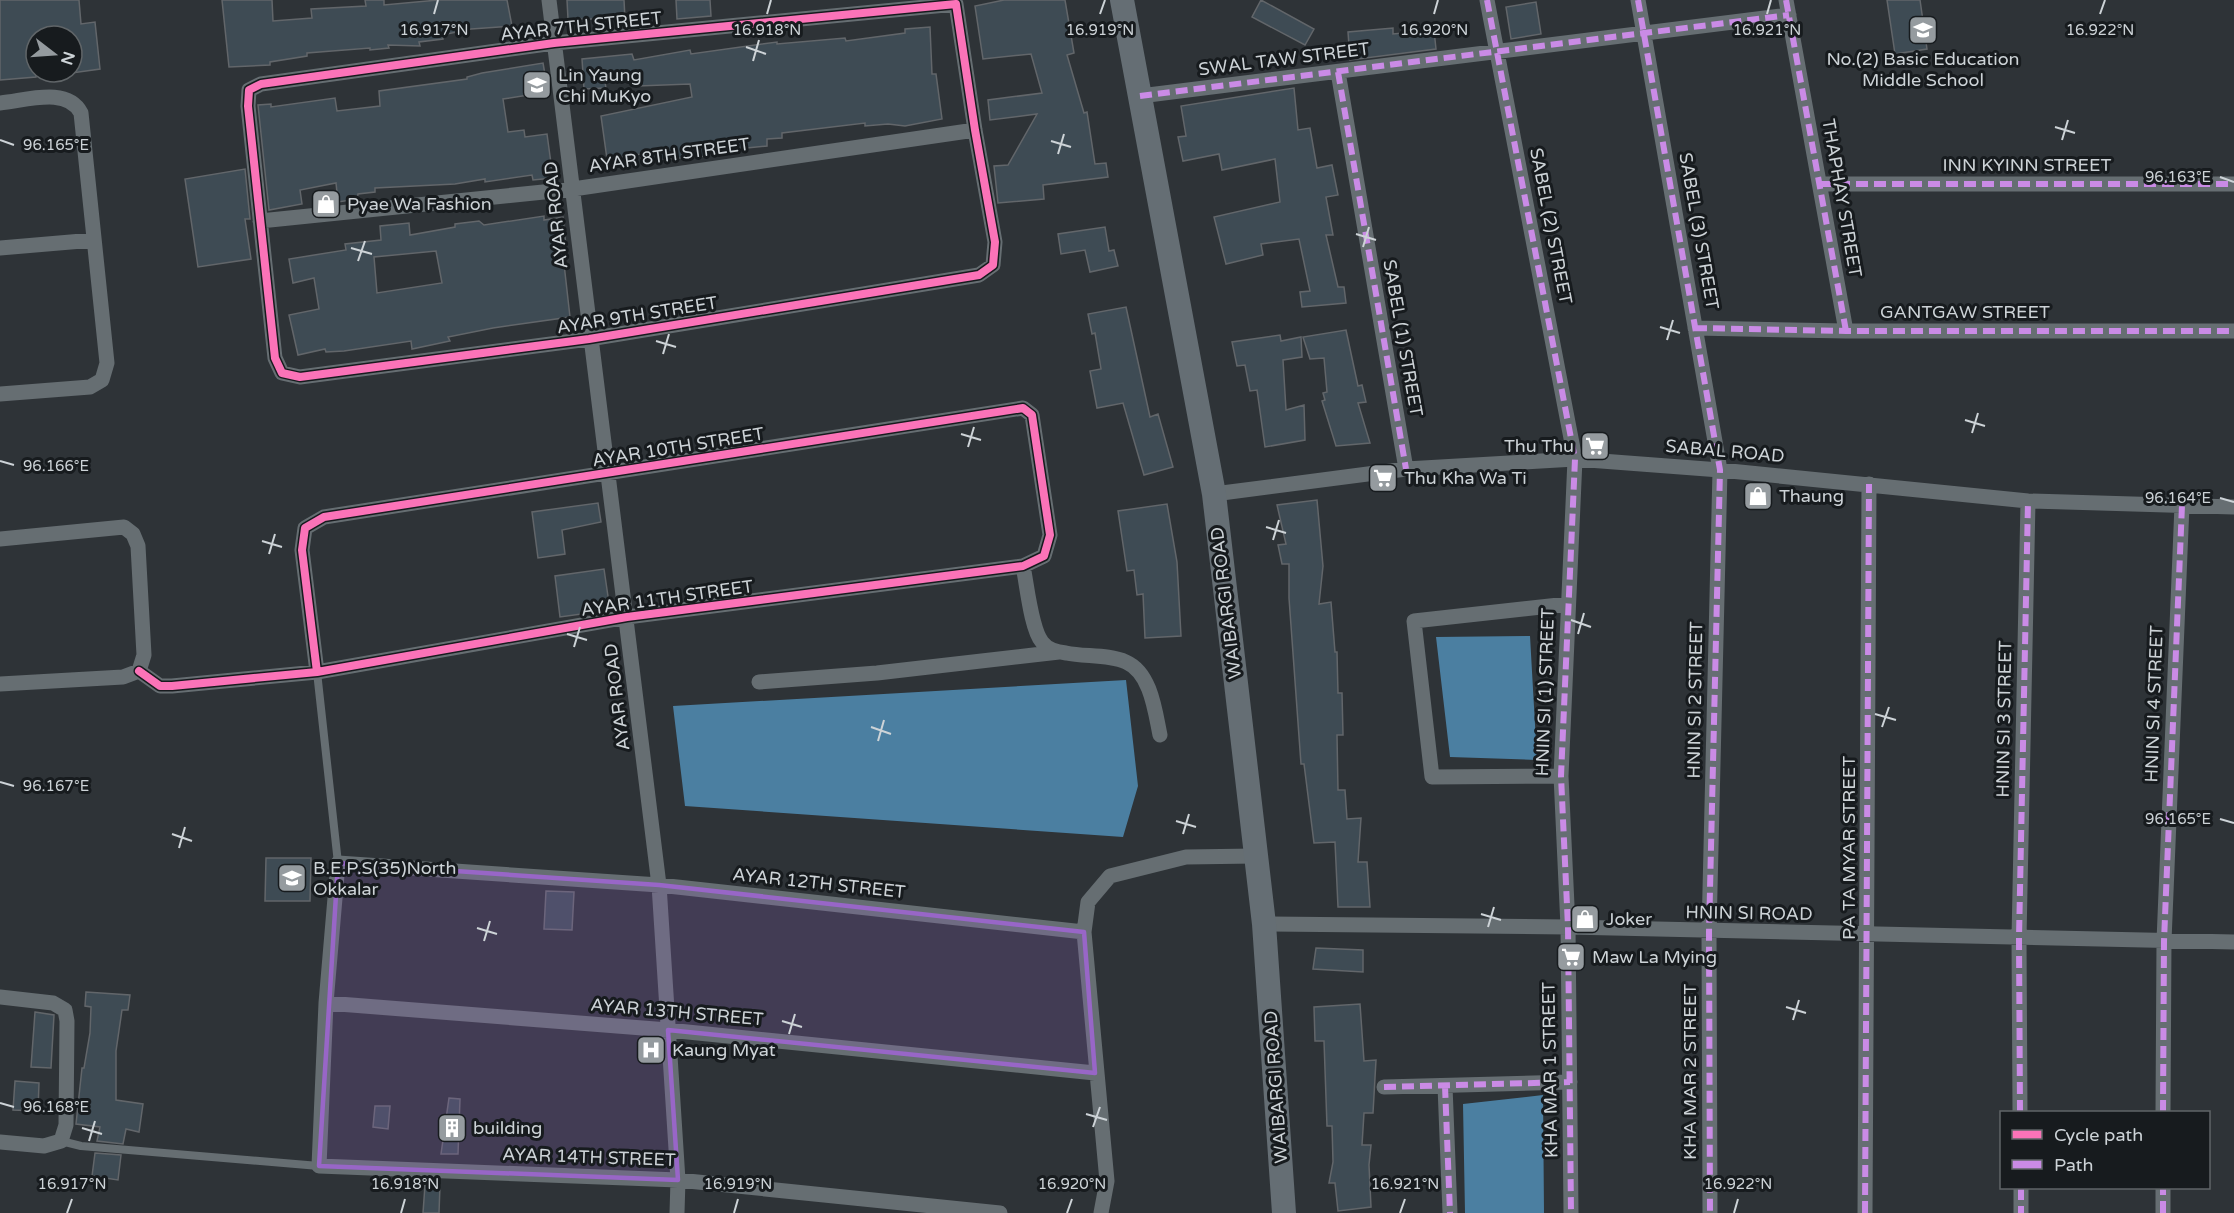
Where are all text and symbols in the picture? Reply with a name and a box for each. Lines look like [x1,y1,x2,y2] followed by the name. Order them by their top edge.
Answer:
[499,7,663,45] street label: AYAR 7TH STREET
[1907,14,1939,46] school or university icon: No.(2) Basic Education Middle School
[399,21,469,39] text: 16.917°N
[733,21,801,39] text: 16.918°N
[1066,21,1134,39] text: 16.919°N
[1400,21,1468,39] text: 16.920°N
[1733,21,1801,39] text: 16.921°N
[2066,21,2134,39] text: 16.922°N
[24,24,84,84] north arrow
[1197,38,1371,80] street label: SWAL TAW STREET
[1826,48,2020,91] place label: No.(2) Basic Education Middle School
[56,49,79,67] text: N
[558,64,651,107] place label: Lin Yaung Chi MuKyo
[521,69,553,101] school or university icon: Lin Yaung Chi MuKyo
[1817,117,1867,279] street label: THAPHAY STREET
[587,133,751,177] street label: AYAR 8TH STREET
[23,136,89,154] text: 96.165°E
[1525,146,1577,306] street label: SABEL (2) STREET
[1674,151,1724,311] street label: SABEL (3) STREET
[1942,154,2112,176] street label: INN KYINN STREET
[539,160,573,270] street label: AYAR ROAD
[2145,168,2211,186] text: 96.163°E
[310,188,342,220] shop icon: Pyae Wa Fashion
[347,193,492,215] place label: Pyae Wa Fashion
[1378,258,1428,418] street label: SABEL (1) STREET
[555,291,719,339] street label: AYAR 9TH STREET
[1880,301,2050,323] street label: GANTGAW STREET
[591,423,766,471] street label: AYAR 10TH STREET
[1579,430,1611,462] supermarket icon: Thu Thu
[1504,435,1574,457] place label: Thu Thu
[1664,435,1786,467] street label: SABAL ROAD
[23,457,89,475] text: 96.166°E
[1367,462,1399,494] supermarket icon: Thu Kha Wa Ti
[1404,467,1527,489] place label: Thu Kha Wa Ti
[1742,480,1774,512] shop icon: Thaung
[1779,485,1844,507] place label: Thaung
[2145,489,2211,507] text: 96.164°E
[1206,526,1246,680] street label: WAIBARGI ROAD
[579,575,755,621] street label: AYAR 11TH STREET
[1531,607,1559,777] street label: HNIN SI (1) STREET
[1683,621,1707,779] street label: HNIN SI 2 STREET
[2140,625,2168,783] street label: HNIN SI 4 STREET
[1992,640,2016,798] street label: HNIN SI 3 STREET
[600,642,634,752] street label: AYAR ROAD
[1838,756,1860,940] street label: PA TA MYAR STREET
[23,777,89,795] text: 96.167°E
[2145,810,2211,828] text: 96.165°E
[313,857,456,900] place label: B.E.P.S(35)North Okkalar
[276,862,308,894] school or university icon: B.E.P.S(35)North Okkalar
[731,863,907,903] street label: AYAR 12TH STREET
[1685,901,1813,925] street label: HNIN SI ROAD
[1569,903,1601,935] shop icon: Joker
[1606,908,1652,930] place label: Joker
[1555,941,1587,973] supermarket icon: Maw La Mying
[1592,946,1717,968] place label: Maw La Mying
[1537,982,1563,1158] street label: KHA MAR 1 STREET
[1679,984,1701,1160] street label: KHA MAR 2 STREET
[590,993,764,1031] street label: AYAR 13TH STREET
[1260,1010,1292,1164] street label: WAIBARGI ROAD
[635,1034,667,1066] hospital icon: Kaung Myat
[672,1039,776,1061] place label: Kaung Myat
[23,1098,89,1116] text: 96.168°E
[2000,1111,2210,1189] legend
[436,1112,468,1144] building icon: building
[473,1117,542,1139] place label: building
[2054,1124,2143,1146] text: Cycle path
[502,1143,676,1171] street label: AYAR 14TH STREET
[2054,1154,2093,1176] text: Path
[37,1175,107,1193] text: 16.917°N
[371,1175,439,1193] text: 16.918°N
[704,1175,772,1193] text: 16.919°N
[1038,1175,1106,1193] text: 16.920°N
[1371,1175,1439,1193] text: 16.921°N
[1704,1175,1772,1193] text: 16.922°N

